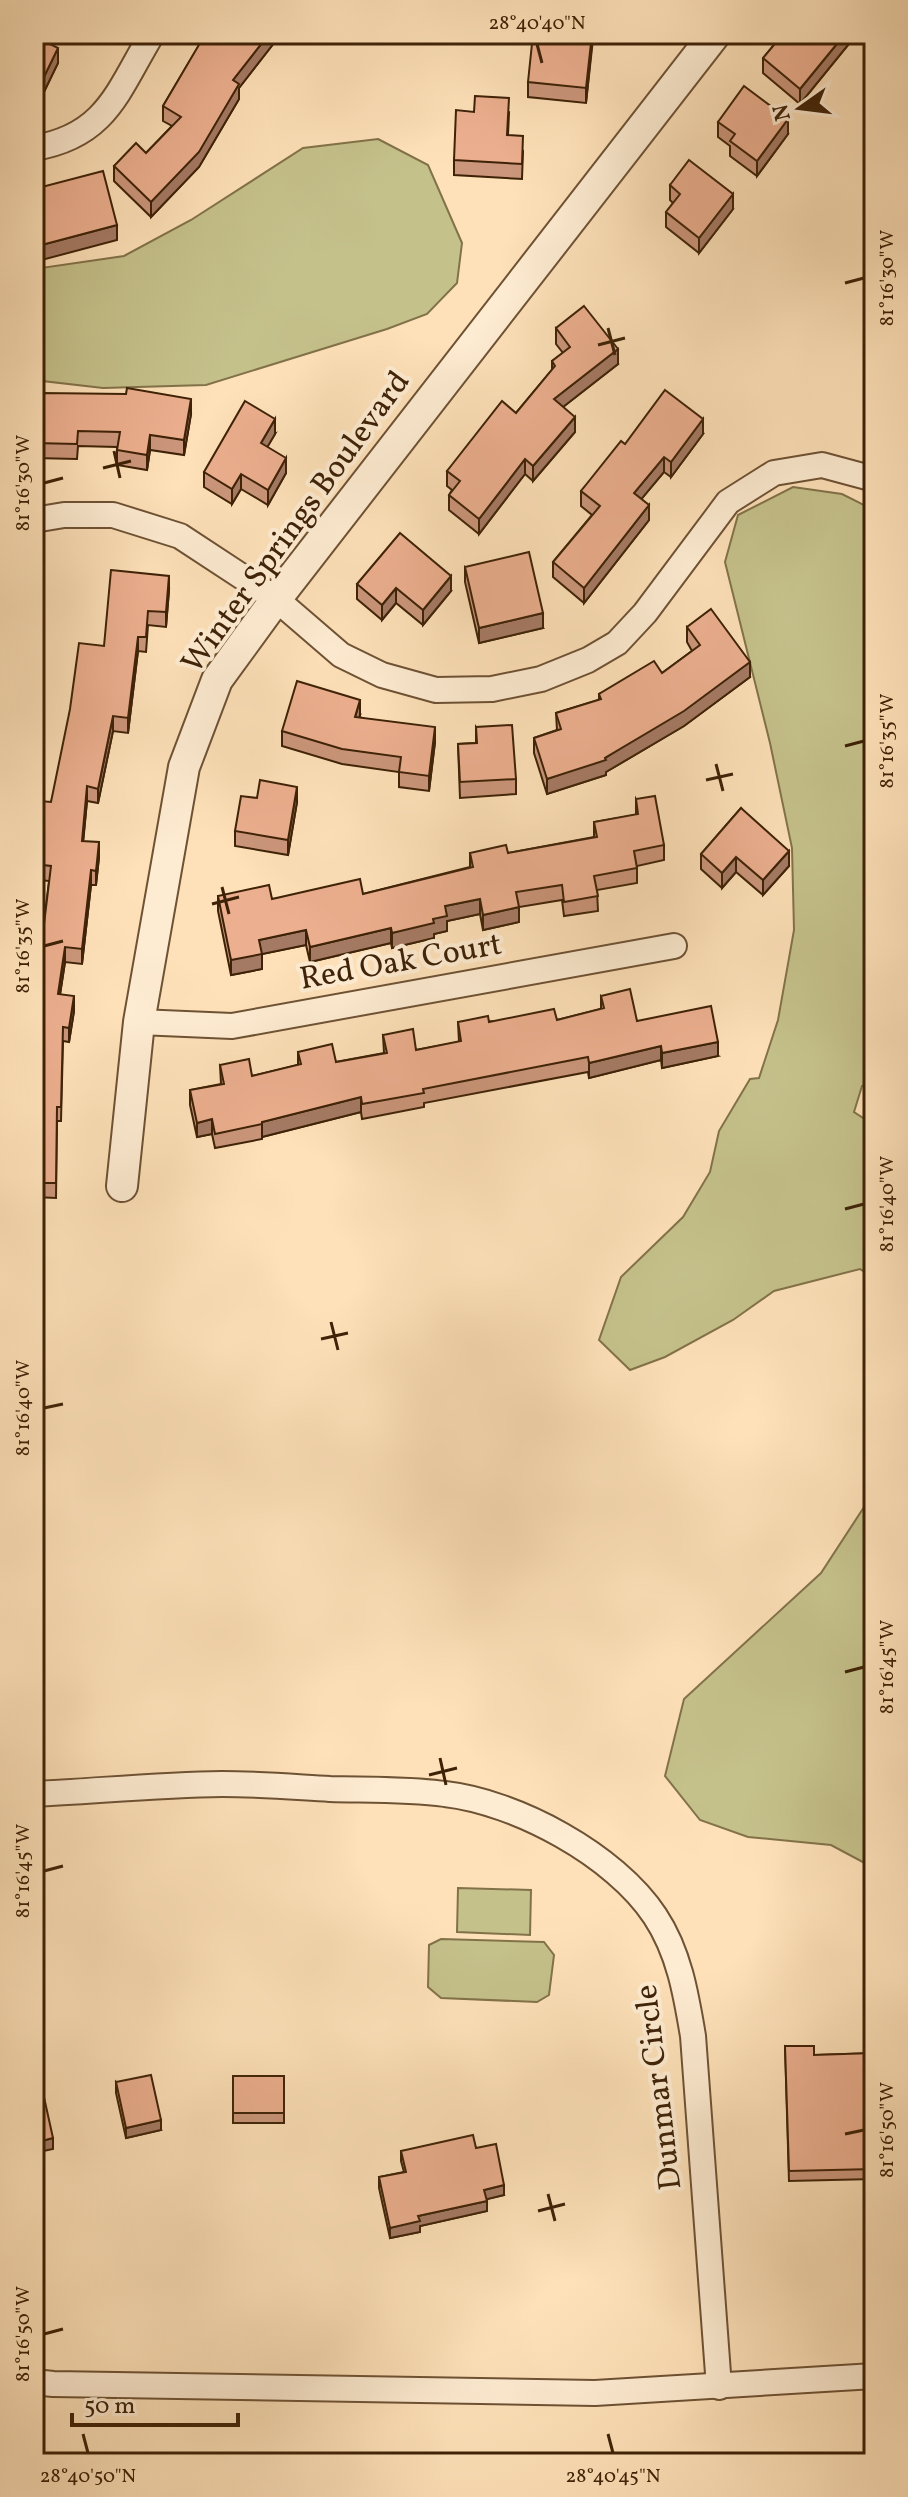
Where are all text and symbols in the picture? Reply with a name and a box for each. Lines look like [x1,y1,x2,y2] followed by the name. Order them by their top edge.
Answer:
[488,10,586,38] text: 28°40'40"N
[760,68,840,148] north arrow
[766,101,800,124] text: N
[874,230,902,326] text: 81°16'30"W
[172,363,422,683] street label: Winter Springs Boulevard
[10,435,38,531] text: 81°16'30"W
[874,693,902,789] text: 81°16'35"W
[10,898,38,994] text: 81°16'35"W
[296,924,506,1002] street label: Red Oak Court
[874,1156,902,1252] text: 81°16'40"W
[10,1360,38,1456] text: 81°16'40"W
[874,1620,902,1714] text: 81°16'45"W
[10,1824,38,1918] text: 81°16'45"W
[626,1982,694,2192] street label: Dunmar Circle
[874,2082,902,2178] text: 81°16'50"W
[10,2286,38,2382] text: 81°16'50"W
[72,2377,238,2427] scale bar
[84,2390,136,2424] text: 50 m
[40,2463,136,2491] text: 28°40'50"N
[566,2463,661,2491] text: 28°40'45"N

